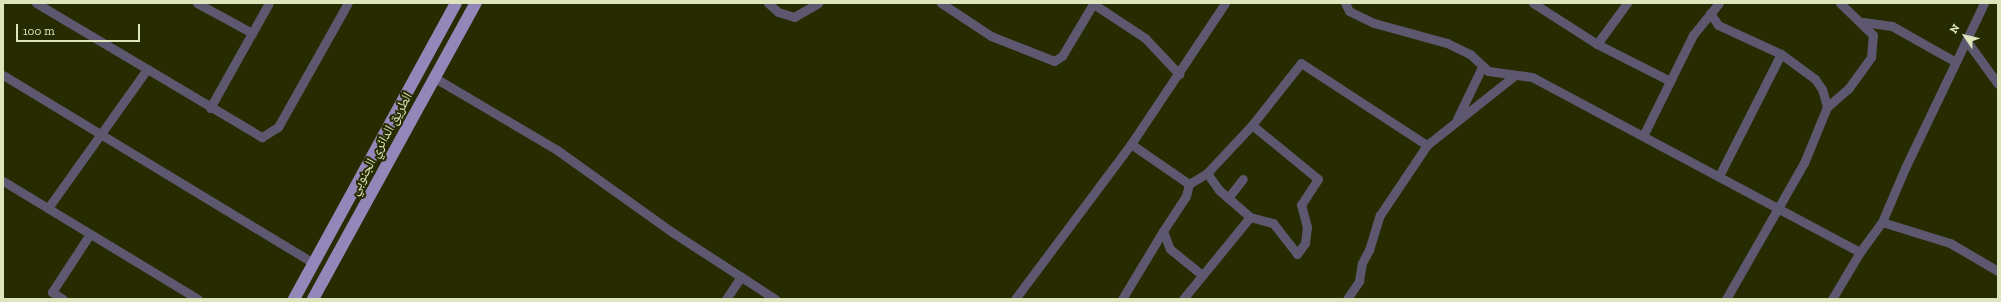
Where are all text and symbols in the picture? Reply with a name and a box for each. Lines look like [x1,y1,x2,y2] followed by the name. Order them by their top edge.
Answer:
[18,16,142,42] scale bar
[1945,16,1985,56] north arrow
[1947,22,1962,36] text: N
[23,24,55,38] text: 100 m
[346,90,416,198] street label: الطريق الدائري الجنوبي

